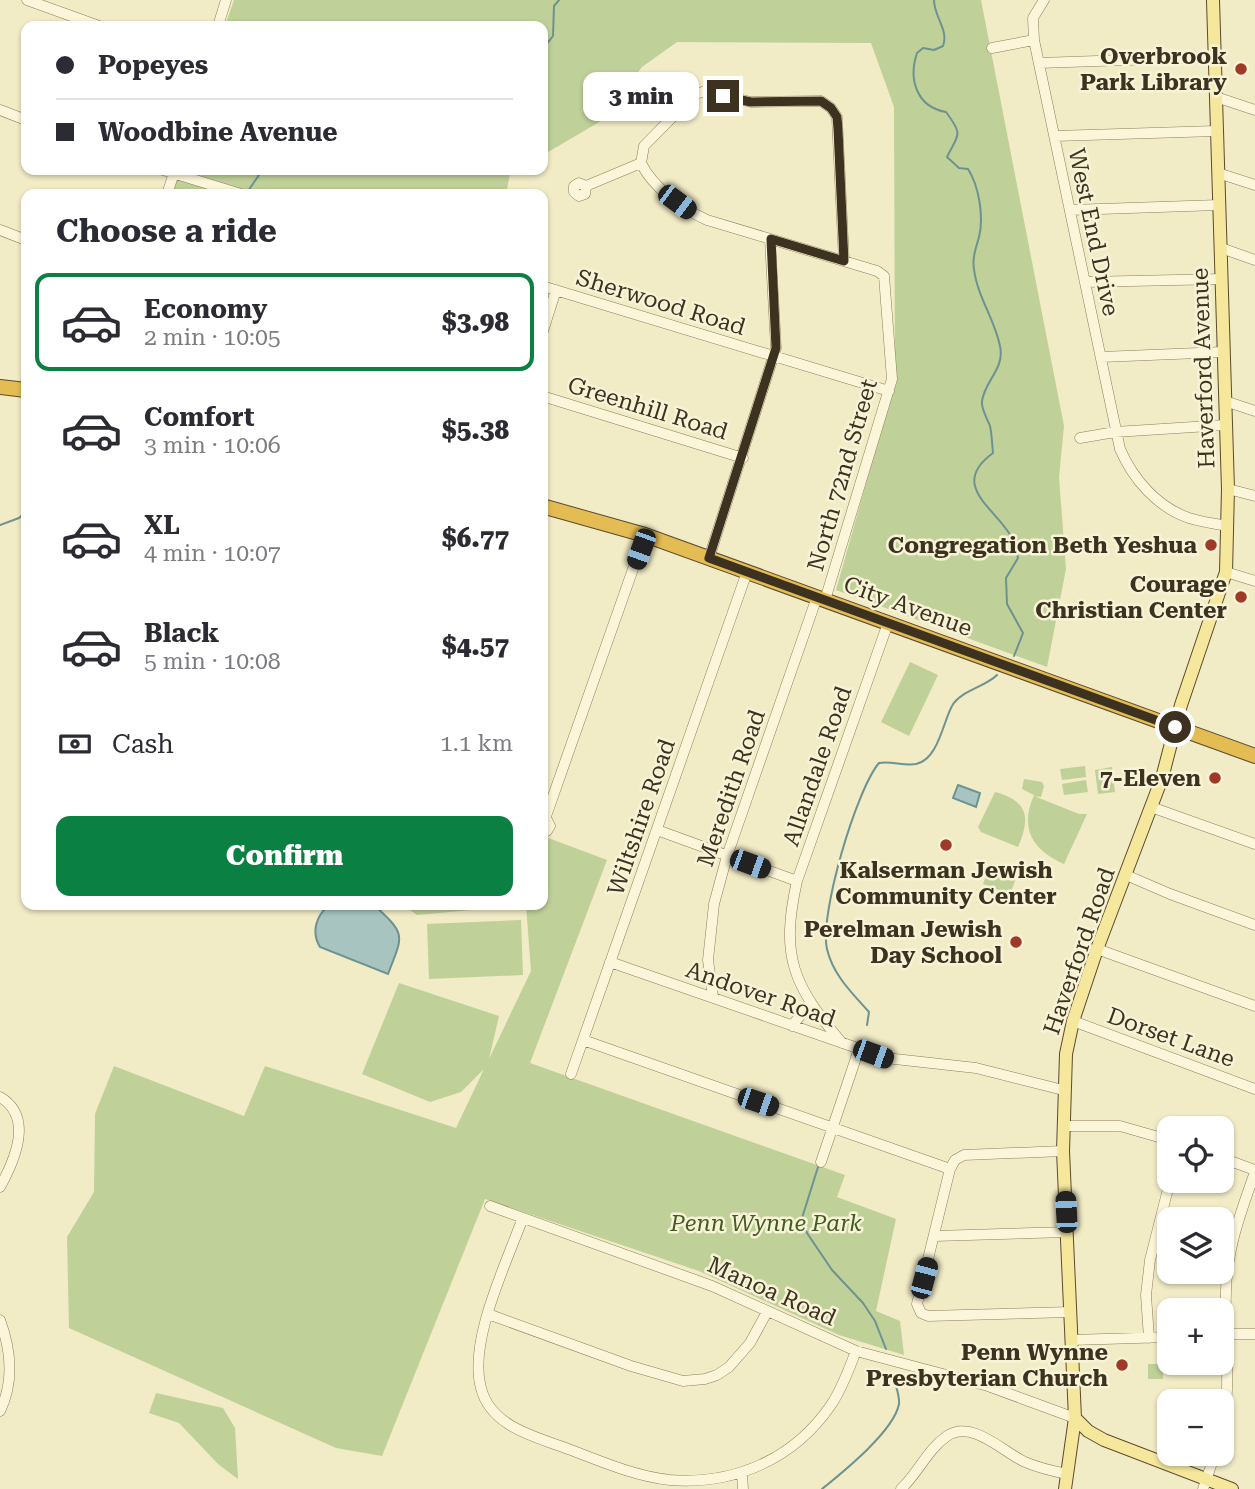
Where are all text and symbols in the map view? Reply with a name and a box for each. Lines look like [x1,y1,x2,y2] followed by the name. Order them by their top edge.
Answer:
[1080,43,1227,96] place label: Overbrook Park Library
[98,50,208,80] text: Popeyes
[1233,61,1249,77] marker: Overbrook Park Library
[583,72,698,120] callout: 3 min
[707,80,739,112] route end
[609,83,673,110] text: 3 min
[98,117,338,147] text: Woodbine Avenue
[1063,146,1124,318] street label: West End Drive
[654,181,701,223] car
[56,212,277,250] text: Choose a ride
[573,264,749,341] street label: Sherwood Road
[1187,267,1220,469] street label: Haverford Avenue
[60,291,123,354] icon: car
[144,294,267,324] text: Economy
[442,307,509,337] text: $3.98
[144,324,281,351] text: 2 min · 10:05
[565,371,731,446] street label: Greenhill Road
[802,376,883,574] street label: North 72nd Street
[60,399,123,462] icon: car
[144,402,254,432] text: Comfort
[442,415,509,445] text: $5.38
[144,432,281,459] text: 3 min · 10:06
[60,507,123,570] icon: car
[144,510,180,540] text: XL
[442,523,509,553] text: $6.77
[624,526,659,572] car
[888,532,1197,559] place label: Congregation Beth Yeshua
[1203,537,1219,553] marker: Congregation Beth Yeshua
[144,540,281,567] text: 4 min · 10:07
[840,571,976,642] street label: City Avenue
[1035,571,1227,624] place label: Courage Christian Center
[1233,589,1249,605] marker: Courage Christian Center
[60,615,123,678] icon: car
[144,618,219,648] text: Black
[442,631,509,661] text: $4.57
[144,648,281,675] text: 5 min · 10:08
[777,682,858,850] street label: Allandale Road
[692,706,771,870] street label: Meredith Road
[1159,711,1191,743] route start
[56,725,94,763] icon: cash
[112,729,174,759] text: Cash
[440,730,513,757] text: 1.1 km
[602,735,681,899] street label: Wiltshire Road
[1100,765,1202,792] place label: 7-Eleven
[1207,770,1223,786] marker: 7-Eleven
[56,816,513,896] button: Confirm
[938,837,954,853] marker: Kalserman Jewish Community Center
[727,847,774,881] car
[835,857,1057,910] place label: Kalserman Jewish Community Center
[1038,864,1121,1038] street label: Haverford Road
[804,916,1003,969] place label: Perelman Jewish Day School
[1008,934,1024,950] marker: Perelman Jewish Day School
[682,956,839,1033] street label: Andover Road
[1103,1002,1238,1073] street label: Dorset Lane
[850,1037,897,1071] car
[735,1085,782,1119] car
[1157,1116,1234,1466] map controls
[1157,1116,1234,1193] button: locate
[1055,1190,1078,1234] car
[1157,1207,1234,1284] button: layers
[669,1210,862,1237] park label: Penn Wynne Park
[703,1251,840,1332] street label: Manoa Road
[909,1255,940,1301] car
[1157,1298,1234,1375] button: +
[866,1339,1109,1392] place label: Penn Wynne Presbyterian Church
[1114,1357,1130,1373] marker: Penn Wynne Presbyterian Church
[1157,1389,1234,1466] button: −

